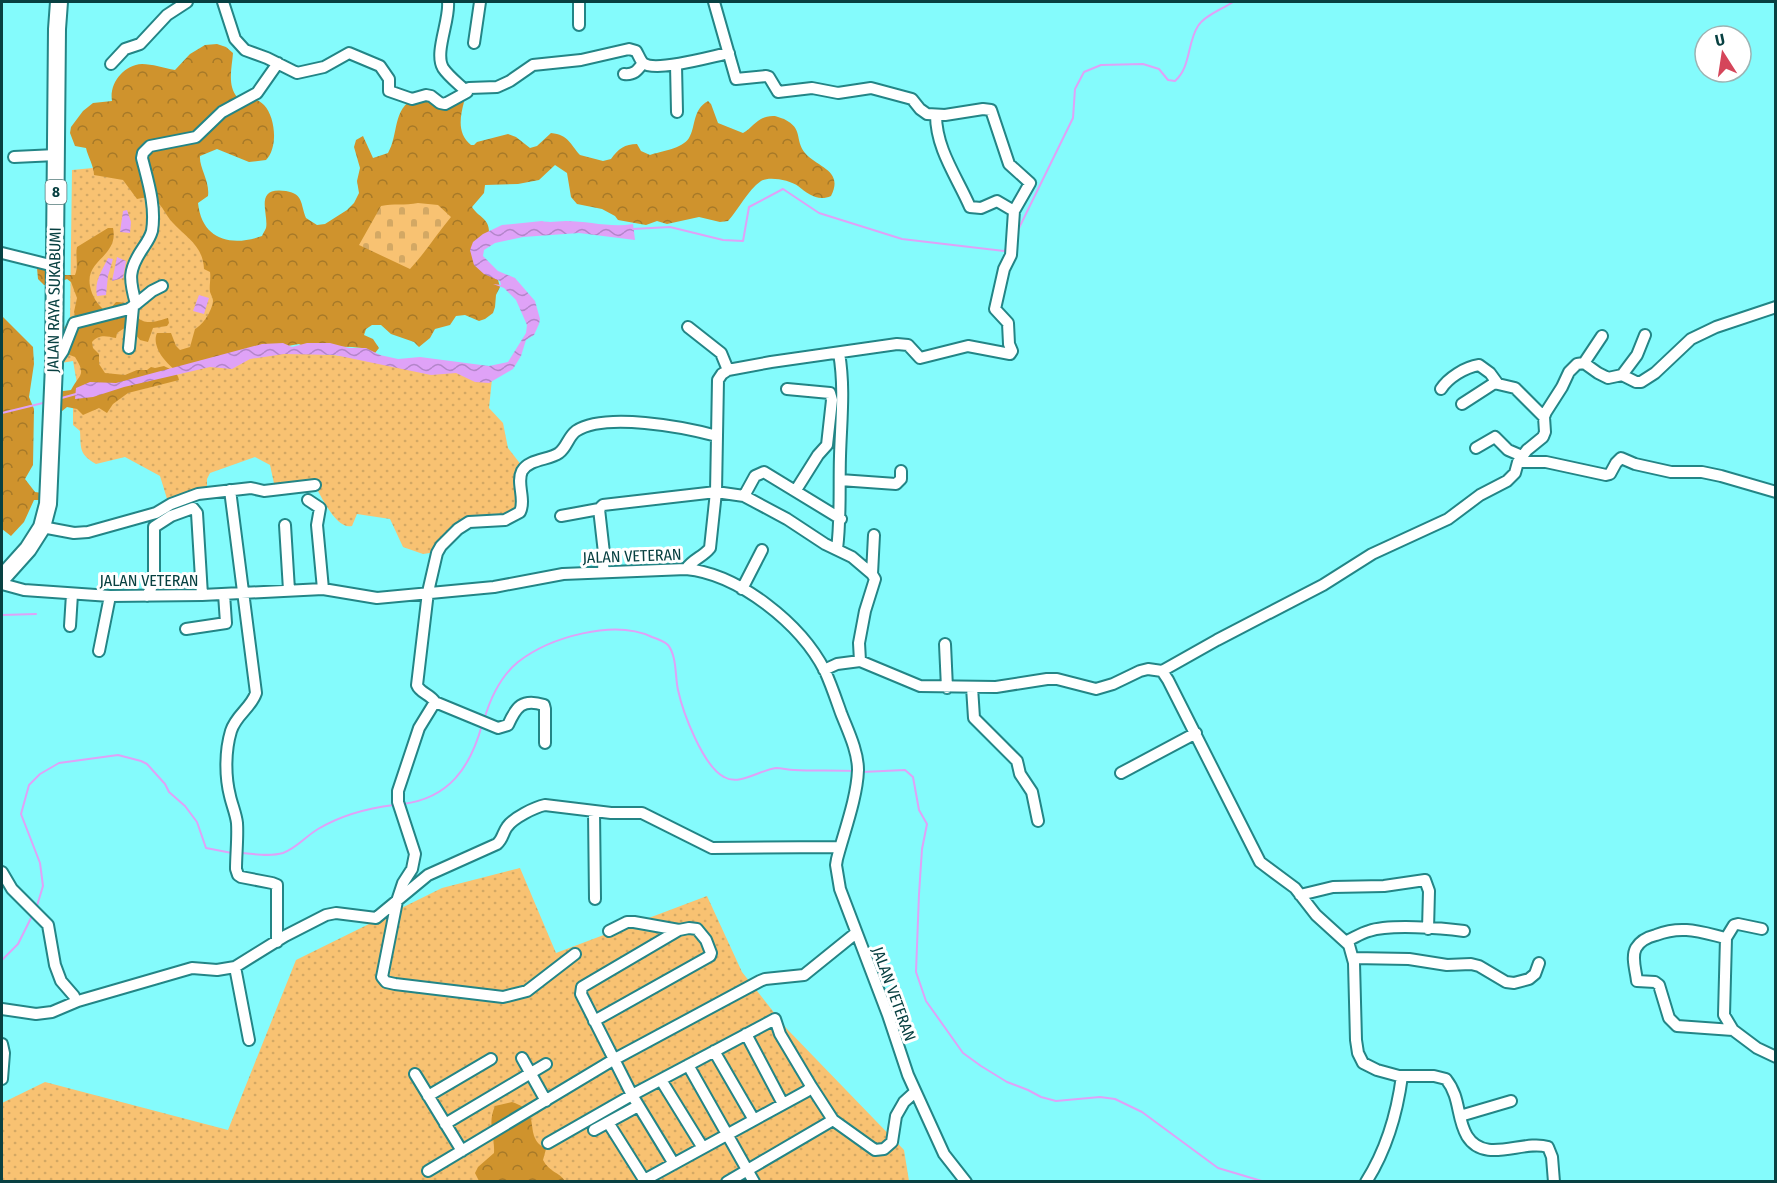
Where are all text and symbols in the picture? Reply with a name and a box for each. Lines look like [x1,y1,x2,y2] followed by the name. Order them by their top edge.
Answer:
[1693,24,1753,84] north arrow
[1713,30,1727,50] text: U
[46,180,66,204] road number: 8
[43,227,65,373] street label: JALAN RAYA SUKABUMI
[582,545,682,567] street label: JALAN VETERAN
[99,571,199,590] street label: JALAN VETERAN
[868,944,920,1044] street label: JALAN VETERAN

